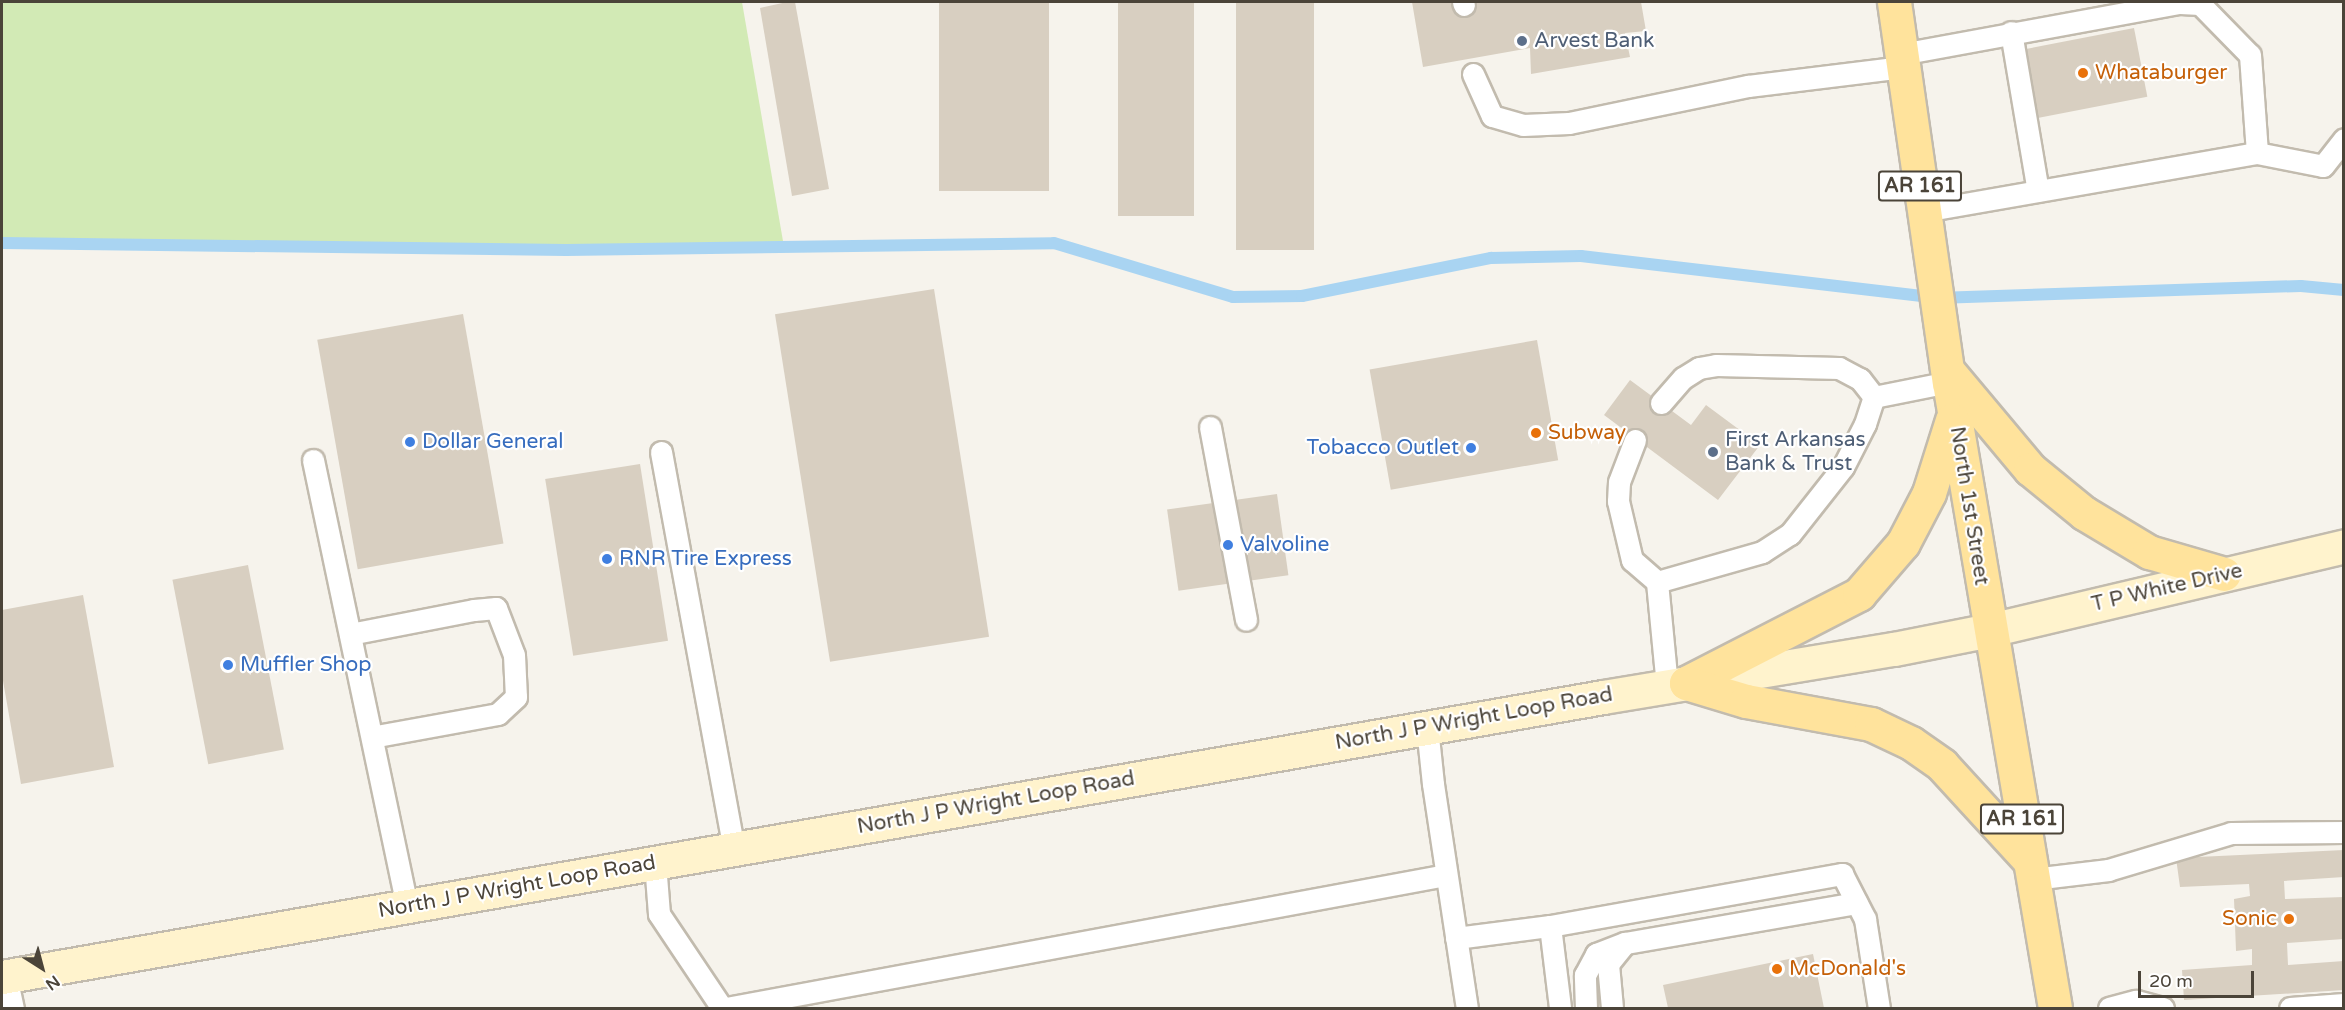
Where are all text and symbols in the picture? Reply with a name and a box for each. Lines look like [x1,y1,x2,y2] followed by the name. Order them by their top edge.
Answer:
[1534,28,1655,54] place label: Arvest Bank
[1515,34,1529,48] marker: Arvest Bank
[2095,60,2227,86] place label: Whataburger
[2076,66,2090,80] marker: Whataburger
[1876,169,1964,203] road number: AR 161
[1548,420,1626,446] place label: Subway
[1944,425,1994,587] street label: North 1st Street
[1529,426,1543,440] marker: Subway
[1725,427,1866,477] place label: First Arkansas Bank & Trust
[422,429,563,455] place label: Dollar General
[403,435,417,449] marker: Dollar General
[1306,435,1459,461] place label: Tobacco Outlet
[1464,441,1478,455] marker: Tobacco Outlet
[1706,445,1720,459] marker: First Arkansas Bank & Trust
[1240,532,1329,558] place label: Valvoline
[1221,538,1235,552] marker: Valvoline
[619,546,792,572] place label: RNR Tire Express
[600,552,614,566] marker: RNR Tire Express
[2089,558,2245,618] street label: T P White Drive
[240,652,371,678] place label: Muffler Shop
[221,658,235,672] marker: Muffler Shop
[1333,682,1615,756] street label: North J P Wright Loop Road
[855,766,1137,840] street label: North J P Wright Loop Road
[1978,802,2066,836] road number: AR 161
[376,850,658,924] street label: North J P Wright Loop Road
[2222,906,2277,932] place label: Sonic
[2282,912,2296,926] marker: Sonic
[12,938,72,998] north arrow
[1789,956,1906,982] place label: McDonald's
[2141,959,2256,997] scale bar
[1770,962,1784,976] marker: McDonald's
[2149,970,2193,992] text: 20 m
[42,971,64,994] text: N

